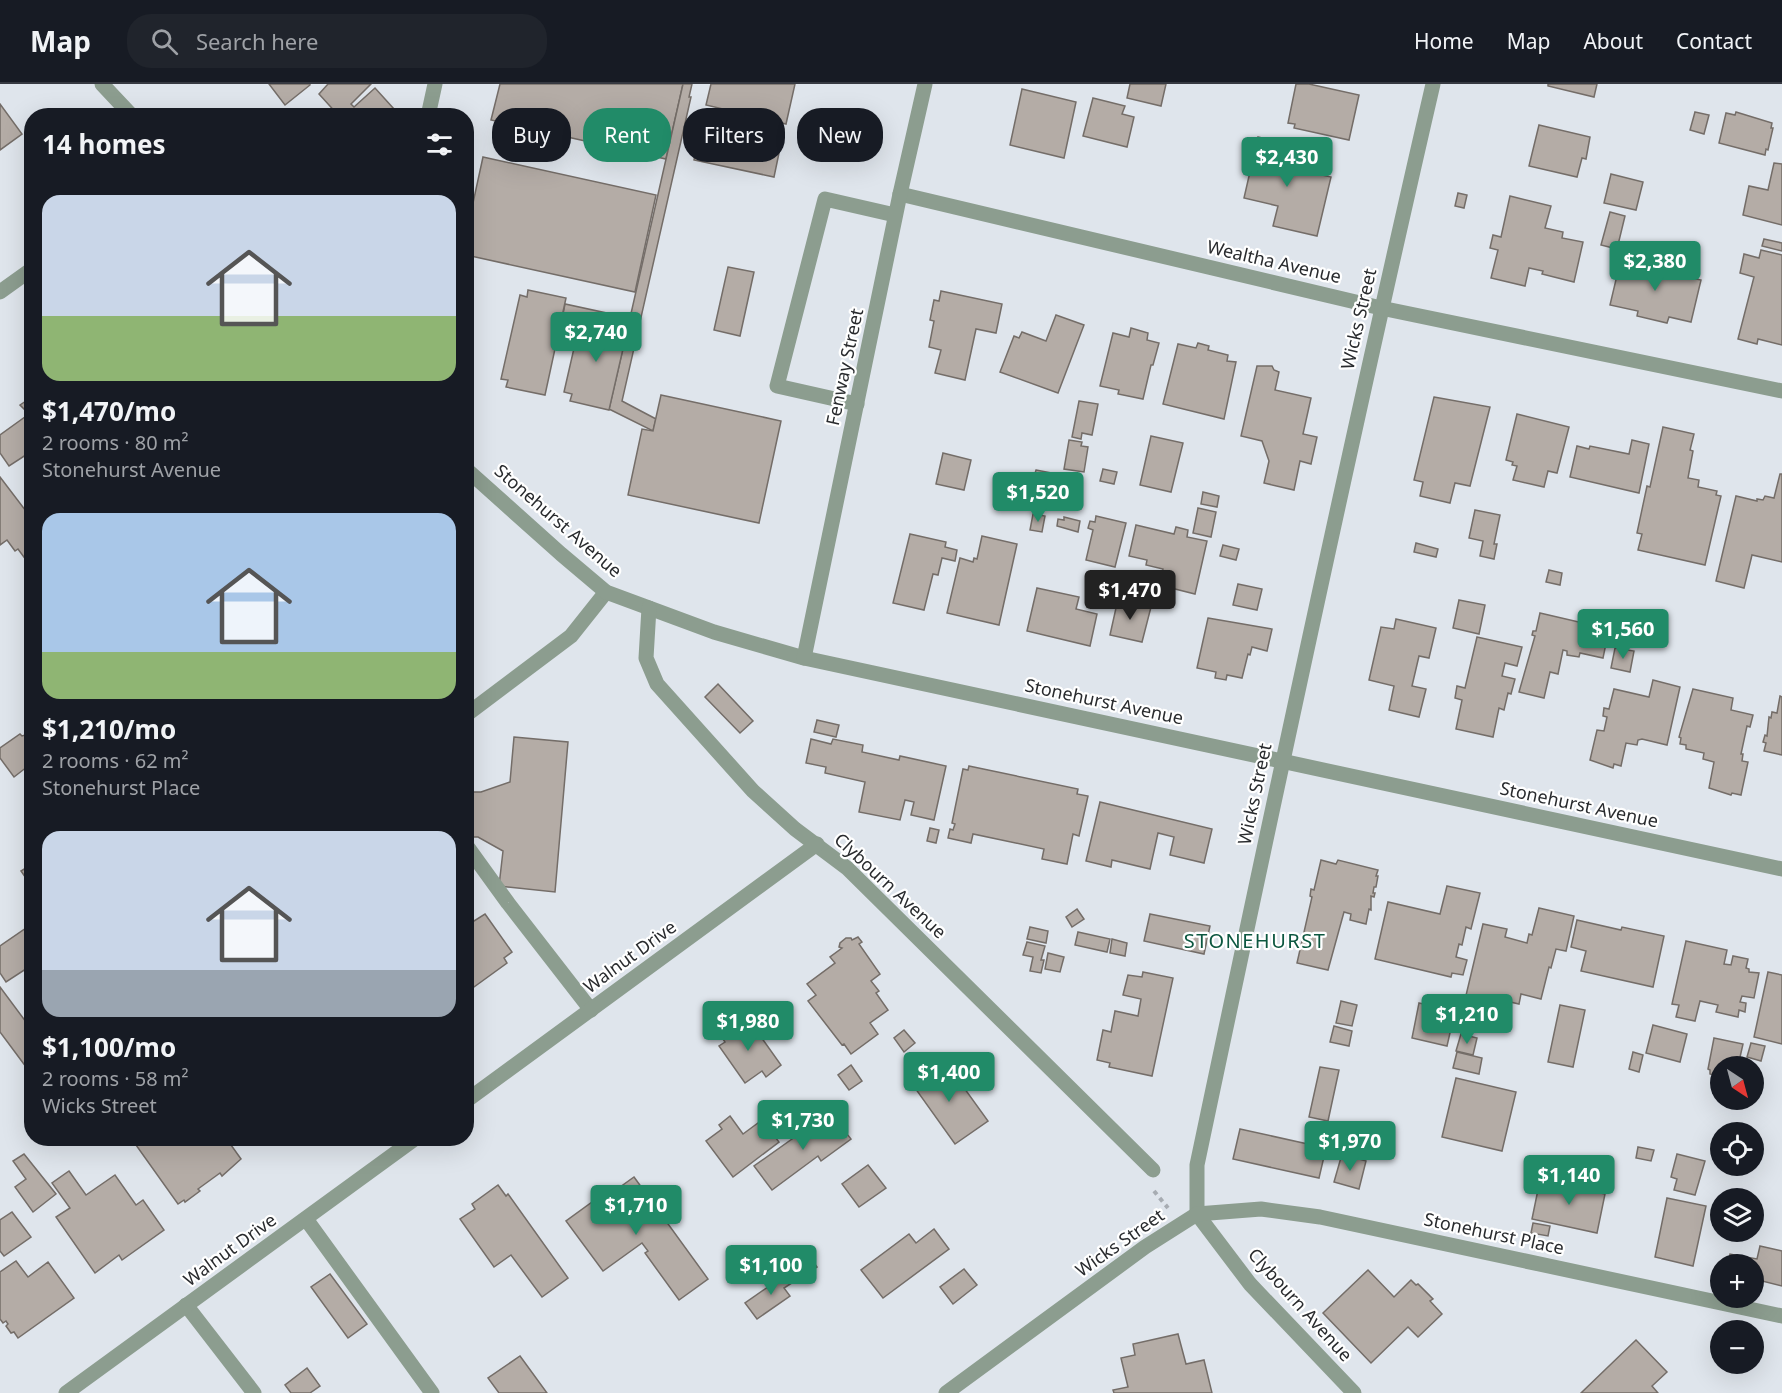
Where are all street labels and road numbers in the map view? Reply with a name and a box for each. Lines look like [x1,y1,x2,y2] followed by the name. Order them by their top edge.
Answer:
[1205,234,1344,288] street label: Wealtha Avenue
[1335,265,1381,372] street label: Wicks Street
[820,306,868,427] street label: Fenway Street
[490,458,627,582] street label: Stonehurst Avenue
[1023,673,1186,730] street label: Stonehurst Avenue
[1232,740,1277,847] street label: Wicks Street
[1498,776,1661,833] street label: Stonehurst Avenue
[830,827,952,943] street label: Clybourn Avenue
[578,914,681,998] street label: Walnut Drive
[1070,1202,1169,1282] street label: Wicks Street
[1422,1206,1566,1260] street label: Stonehurst Place
[178,1207,281,1291] street label: Walnut Drive
[1243,1243,1358,1366] street label: Clybourn Avenue

